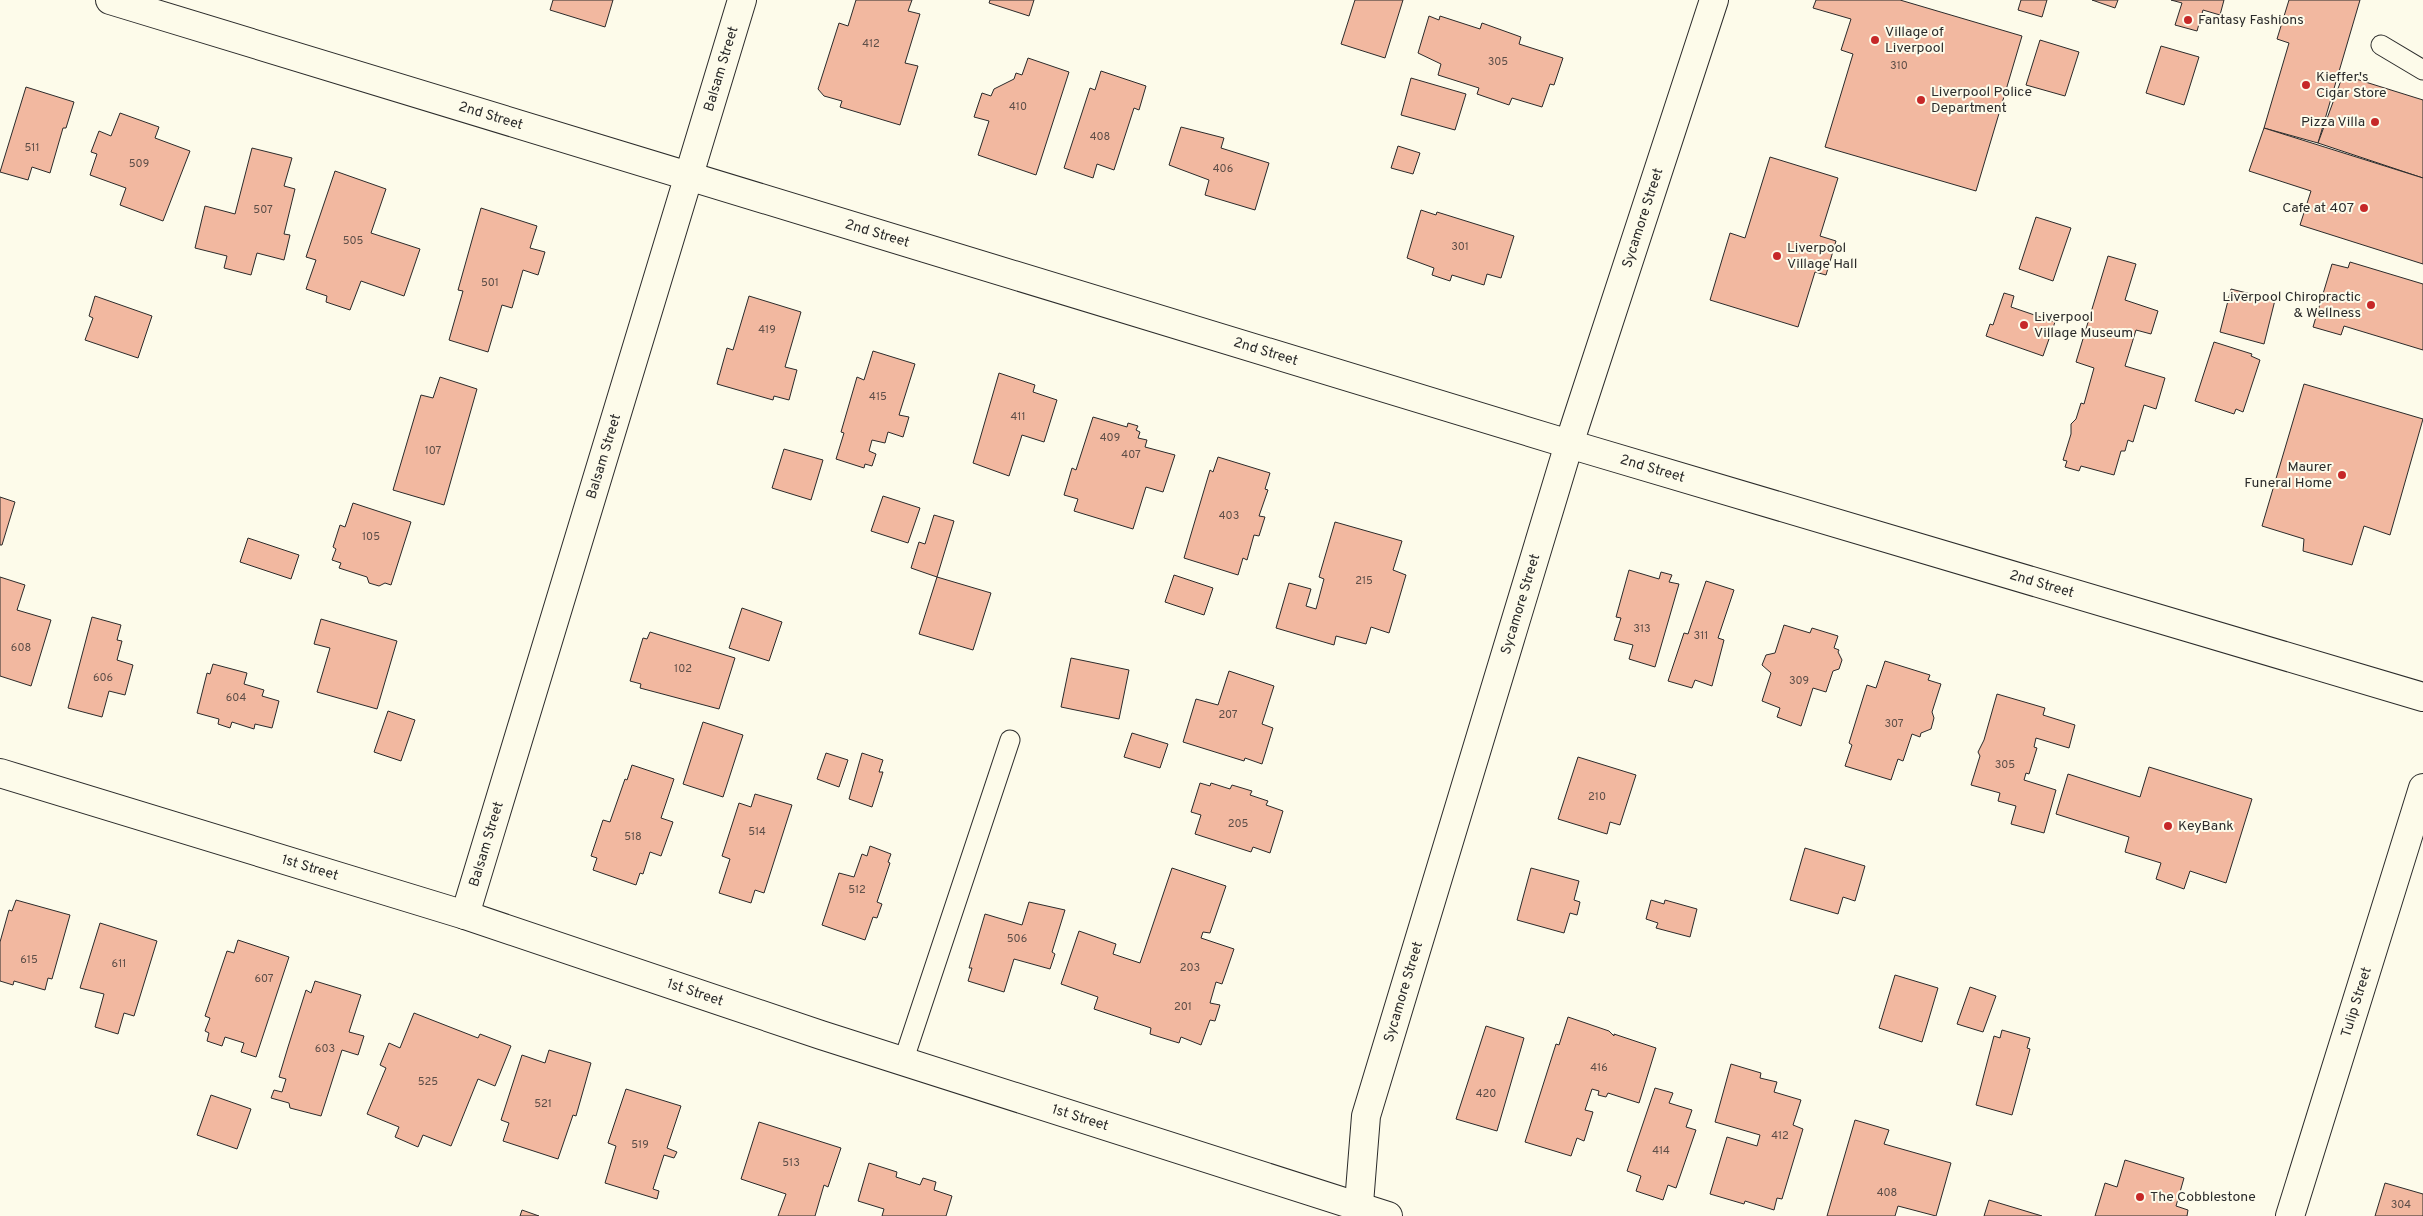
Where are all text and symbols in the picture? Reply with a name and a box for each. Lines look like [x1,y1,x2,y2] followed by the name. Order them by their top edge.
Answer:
[2198,12,2304,29] place label: Fantasy Fashions
[2182,14,2194,26] marker: Fantasy Fashions
[700,24,742,114] street label: Balsam Street
[1885,24,1944,57] place label: Village of Liverpool
[1869,34,1881,46] marker: Village of Liverpool
[862,37,880,51] house number: 412
[1488,55,1508,69] house number: 305
[1890,59,1908,73] house number: 310
[2316,69,2387,102] place label: Kieffer's Cigar Store
[2300,79,2312,91] marker: Kieffer's Cigar Store
[1931,84,2032,117] place label: Liverpool Police Department
[1915,94,1927,106] marker: Liverpool Police Department
[457,98,525,134] street label: 2nd Street
[1009,100,1027,114] house number: 410
[2301,114,2365,131] place label: Pizza Villa
[2369,116,2381,128] marker: Pizza Villa
[1090,130,1110,144] house number: 408
[24,141,40,155] house number: 511
[129,157,149,171] house number: 509
[1213,162,1233,176] house number: 406
[1619,166,1667,270] street label: Sycamore Street
[2282,200,2354,217] place label: Cafe at 407
[2358,202,2370,214] marker: Cafe at 407
[253,203,273,217] house number: 507
[843,216,912,251] street label: 2nd Street
[343,234,364,248] house number: 505
[1451,240,1469,254] house number: 301
[1787,240,1857,273] place label: Liverpool Village Hall
[1771,250,1783,262] marker: Liverpool Village Hall
[481,276,499,290] house number: 501
[2222,289,2361,322] place label: Liverpool Chiropractic & Wellness
[2365,299,2377,311] marker: Liverpool Chiropractic & Wellness
[2034,309,2133,342] place label: Liverpool Village Museum
[2018,319,2030,331] marker: Liverpool Village Museum
[758,323,776,337] house number: 419
[1231,334,1300,369] street label: 2nd Street
[869,390,887,404] house number: 415
[1010,410,1026,424] house number: 411
[583,412,625,501] street label: Balsam Street
[1100,431,1120,445] house number: 409
[425,444,442,458] house number: 107
[1121,448,1141,462] house number: 407
[1618,451,1687,486] street label: 2nd Street
[2244,459,2333,492] place label: Maurer Funeral Home
[2336,469,2348,481] marker: Maurer Funeral Home
[1219,509,1239,523] house number: 403
[362,530,380,544] house number: 105
[1497,552,1544,657] street label: Sycamore Street
[2007,566,2076,602] street label: 2nd Street
[1355,574,1373,588] house number: 215
[1633,622,1651,636] house number: 313
[1694,629,1708,643] house number: 311
[11,641,31,655] house number: 608
[674,662,692,676] house number: 102
[93,671,113,685] house number: 606
[1789,674,1809,688] house number: 309
[226,691,246,705] house number: 604
[1218,708,1238,722] house number: 207
[1885,717,1904,731] house number: 307
[1995,758,2015,772] house number: 305
[1588,790,1606,804] house number: 210
[466,800,507,889] street label: Balsam Street
[1228,817,1248,831] house number: 205
[2178,818,2234,835] place label: KeyBank
[2162,820,2174,832] marker: KeyBank
[748,825,766,839] house number: 514
[624,830,642,844] house number: 518
[279,851,340,884] street label: 1st Street
[848,883,866,897] house number: 512
[1007,932,1027,946] house number: 506
[1380,940,1427,1044] street label: Sycamore Street
[20,953,38,967] house number: 615
[112,957,126,971] house number: 611
[1180,961,1200,975] house number: 203
[2338,965,2375,1039] street label: Tulip Street
[254,972,274,986] house number: 607
[665,975,726,1010] street label: 1st Street
[1174,1000,1192,1014] house number: 201
[315,1042,335,1056] house number: 603
[1590,1061,1608,1075] house number: 416
[418,1075,438,1089] house number: 525
[1476,1087,1496,1101] house number: 420
[534,1097,552,1111] house number: 521
[1050,1101,1111,1135] street label: 1st Street
[1771,1129,1789,1143] house number: 412
[631,1138,649,1152] house number: 519
[1652,1144,1670,1158] house number: 414
[782,1156,800,1170] house number: 513
[1877,1186,1897,1200] house number: 408
[2150,1189,2256,1206] place label: The Cobblestone
[2134,1191,2146,1203] marker: The Cobblestone
[2391,1198,2411,1212] house number: 304

